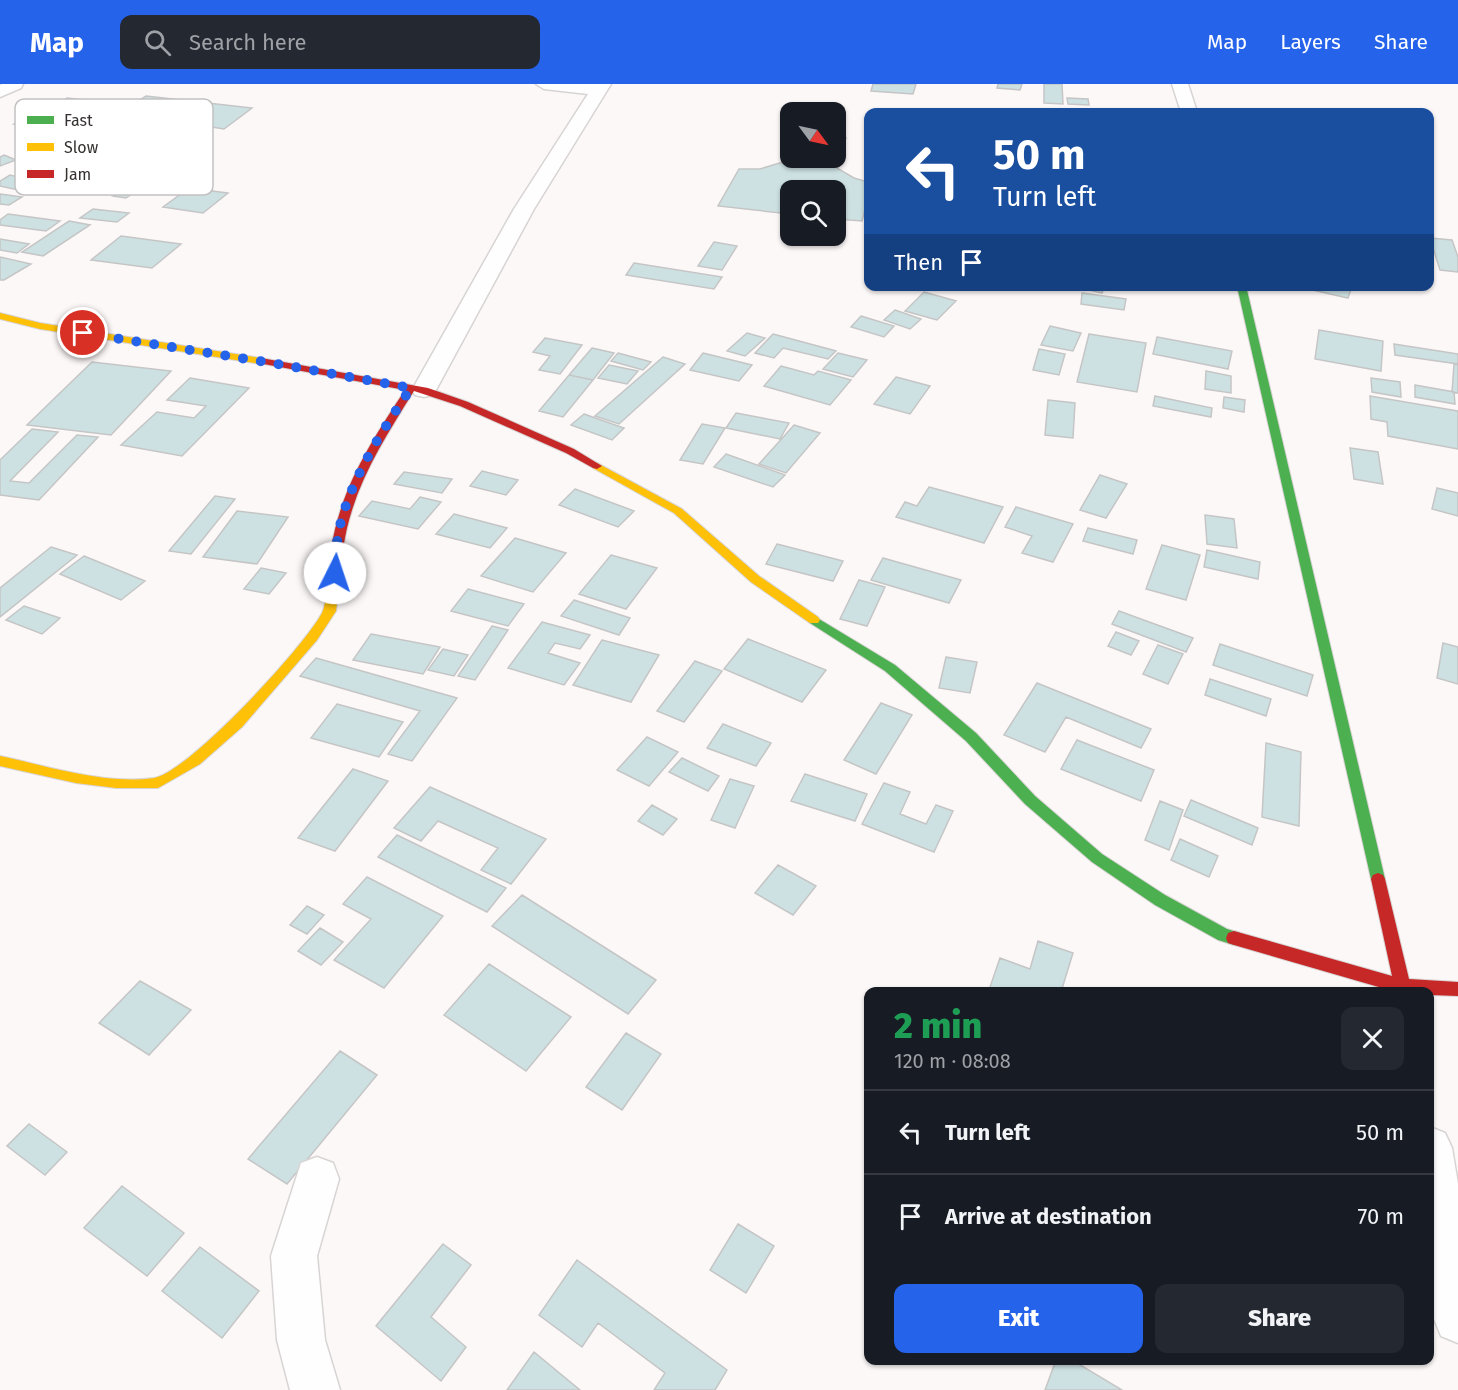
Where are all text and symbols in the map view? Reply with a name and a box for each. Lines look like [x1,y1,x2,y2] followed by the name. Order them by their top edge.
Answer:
[120,15,540,69] search box
[30,26,84,59] text: Map
[141,26,174,59] icon: search
[189,29,307,56] text: Search here
[1207,29,1247,55] text: Map
[1280,29,1341,55] text: Layers
[1374,29,1428,55] text: Share
[15,99,213,195] legend
[780,102,846,168] north arrow
[780,102,846,246] map controls
[64,111,93,130] text: Fast
[993,130,1086,180] text: 50 m
[894,132,972,210] icon: left
[64,138,99,157] text: Slow
[64,165,91,184] text: Jam
[780,180,846,246] button: search
[993,181,1096,213] text: Turn left
[955,246,988,279] icon: arrive
[894,249,943,276] text: Then
[57,307,108,358] pin
[66,316,99,349] icon: arrive
[303,541,367,605] position arrow
[894,1004,982,1048] text: 2 min
[1341,1007,1404,1070] button: close
[894,1049,1011,1073] text: 120 m · 08:08
[894,1116,927,1149] icon: left
[945,1119,1030,1146] text: Turn left
[1356,1119,1404,1146] text: 50 m
[894,1200,927,1233] icon: arrive
[945,1203,1152,1230] text: Arrive at destination
[1358,1203,1404,1230] text: 70 m
[894,1284,1143,1353] button: Exit
[1155,1284,1404,1353] button: Share

